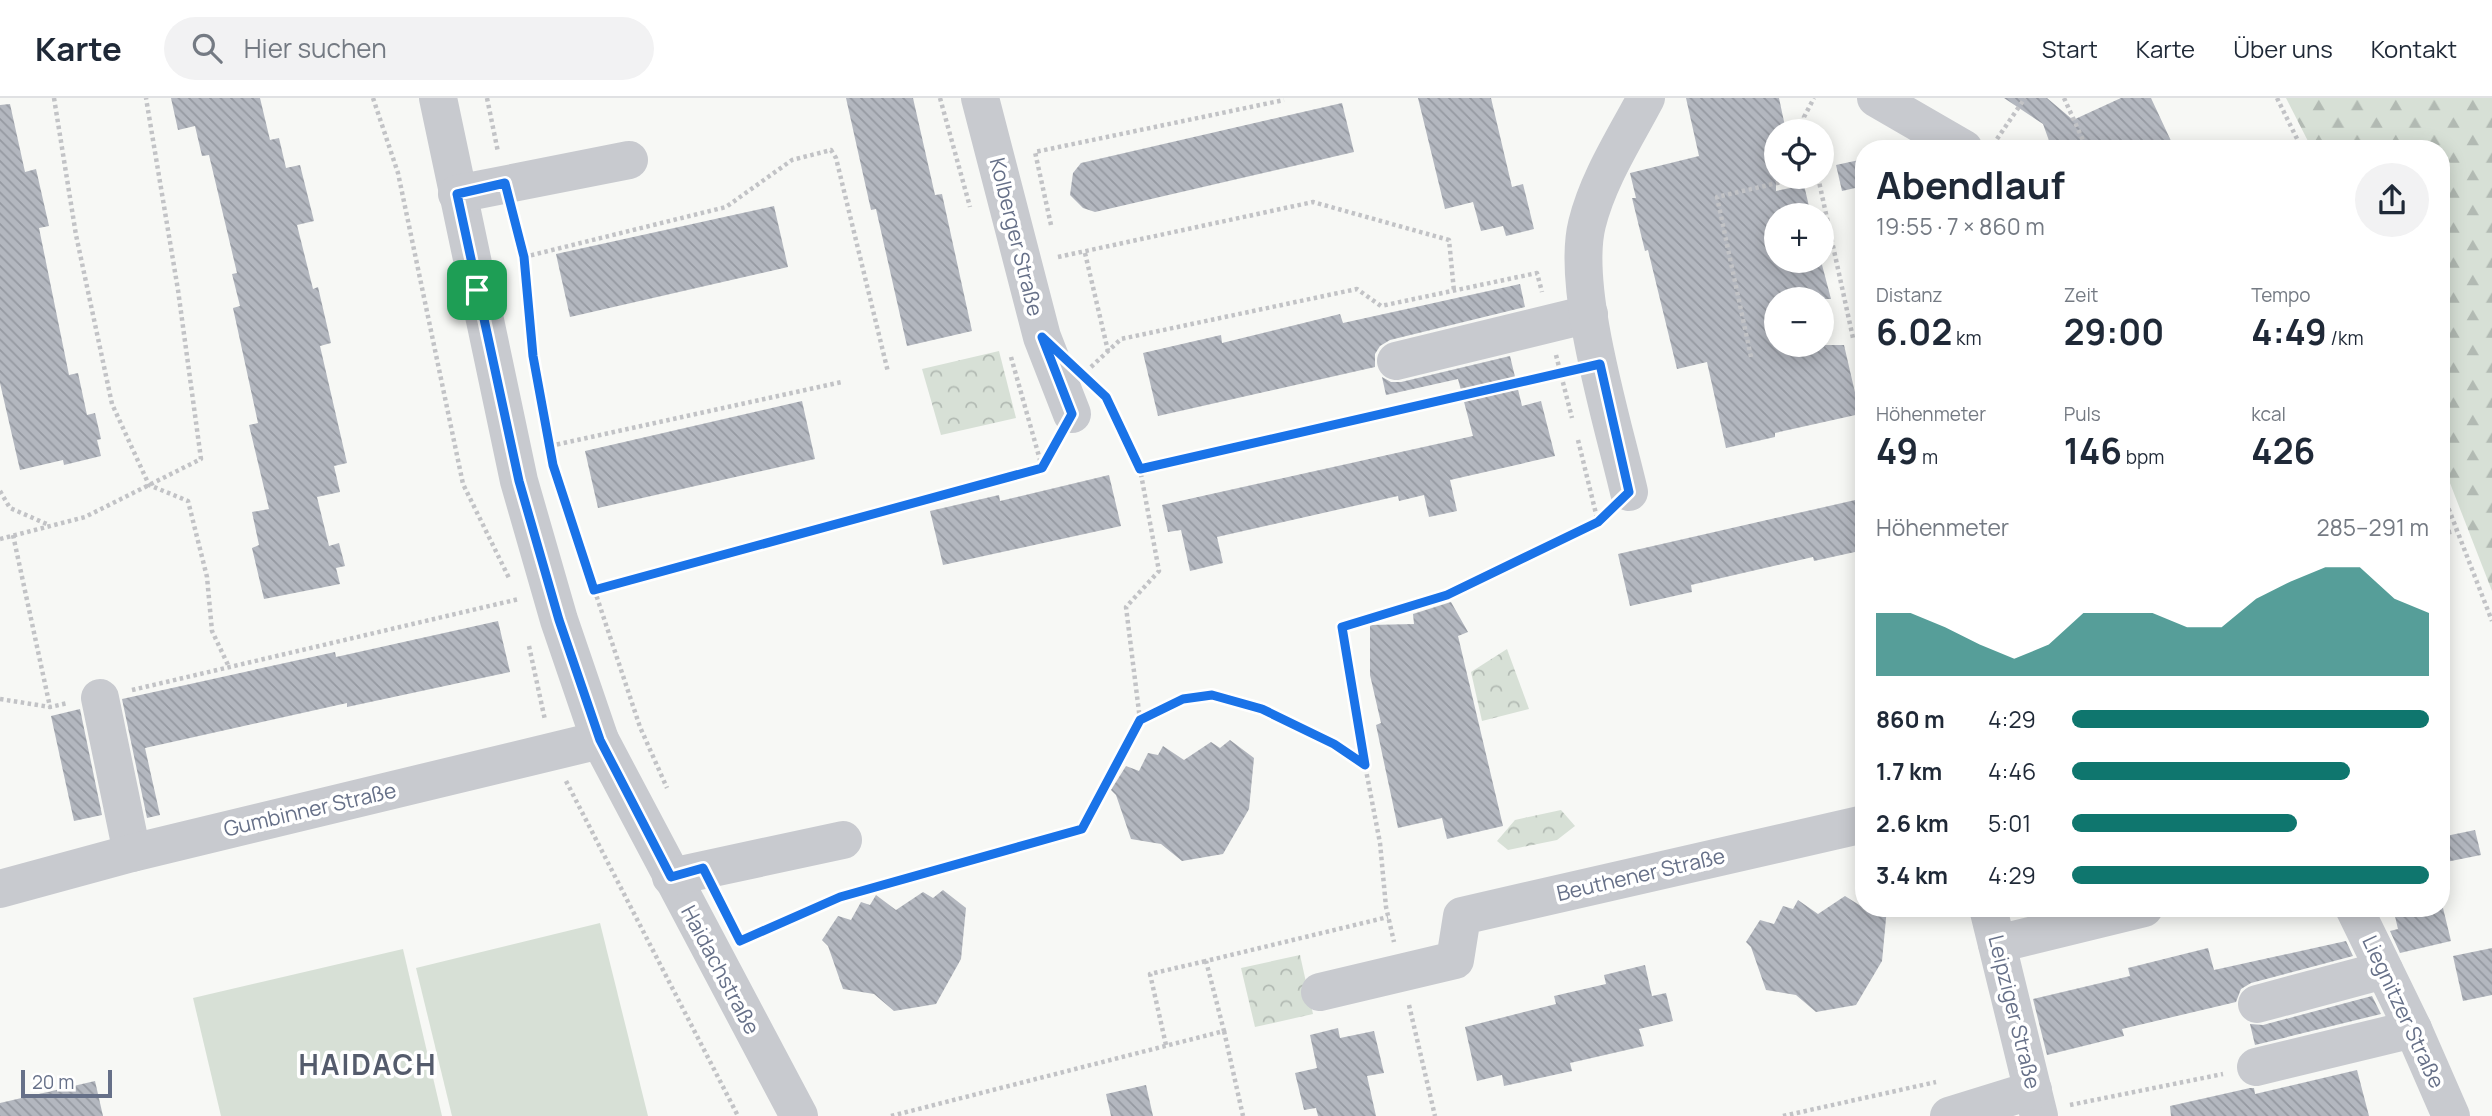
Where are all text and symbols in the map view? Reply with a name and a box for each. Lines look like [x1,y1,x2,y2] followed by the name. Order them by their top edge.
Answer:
[164,17,654,80] search box
[35,26,122,71] text: Karte
[188,29,226,67] icon: search
[244,30,387,66] text: Hier suchen
[2042,32,2098,65] text: Start
[2136,32,2195,65] text: Karte
[2233,32,2333,65] text: Über uns
[2371,32,2457,65] text: Kontakt
[1764,119,1834,357] map controls
[1764,119,1834,189] button: locate
[984,155,1050,319] street label: Kolberger Straße
[1876,158,2065,210] text: Abendlauf
[2355,163,2429,237] button: share
[1764,203,1834,273] button: +
[1876,210,2045,242] text: 19:55 · 7 × 860 m
[447,260,507,320] pin
[458,271,496,309] icon: arrive
[1876,282,1943,308] text: Distanz
[2064,282,2098,308] text: Zeit
[2251,282,2311,308] text: Tempo
[1764,287,1834,357] button: −
[1876,308,1952,356] text: 6.02
[2064,308,2164,356] text: 29:00
[2251,308,2327,356] text: 4:49
[1952,325,1982,351] text: km
[2327,325,2364,351] text: /km
[1876,401,1986,427] text: Höhenmeter
[2064,401,2101,427] text: Puls
[2251,401,2286,427] text: kcal
[1876,427,1918,475] text: 49
[2064,427,2122,475] text: 146
[2251,427,2315,475] text: 426
[1918,444,1938,470] text: m
[2122,444,2164,470] text: bpm
[1876,511,2009,543] text: Höhenmeter
[2316,511,2429,543] text: 285–291 m
[1876,703,1945,735] text: 860 m
[1988,703,2036,735] text: 4:29
[1876,755,1942,787] text: 1.7 km
[1988,755,2036,787] text: 4:46
[221,776,399,843] street label: Gumbinner Straße
[1876,807,1949,839] text: 2.6 km
[1988,807,2031,839] text: 5:01
[1554,841,1728,907] street label: Beuthener Straße
[1876,859,1948,891] text: 3.4 km
[1988,859,2036,891] text: 4:29
[675,900,767,1039] street label: Haidachstraße
[2356,931,2452,1092] street label: Liegnitzer Straße
[1982,932,2048,1092] street label: Leipziger Straße
[299,1045,437,1083] district label: HAIDACH
[21,1067,112,1099] scale bar
[32,1069,74,1095] text: 20 m

